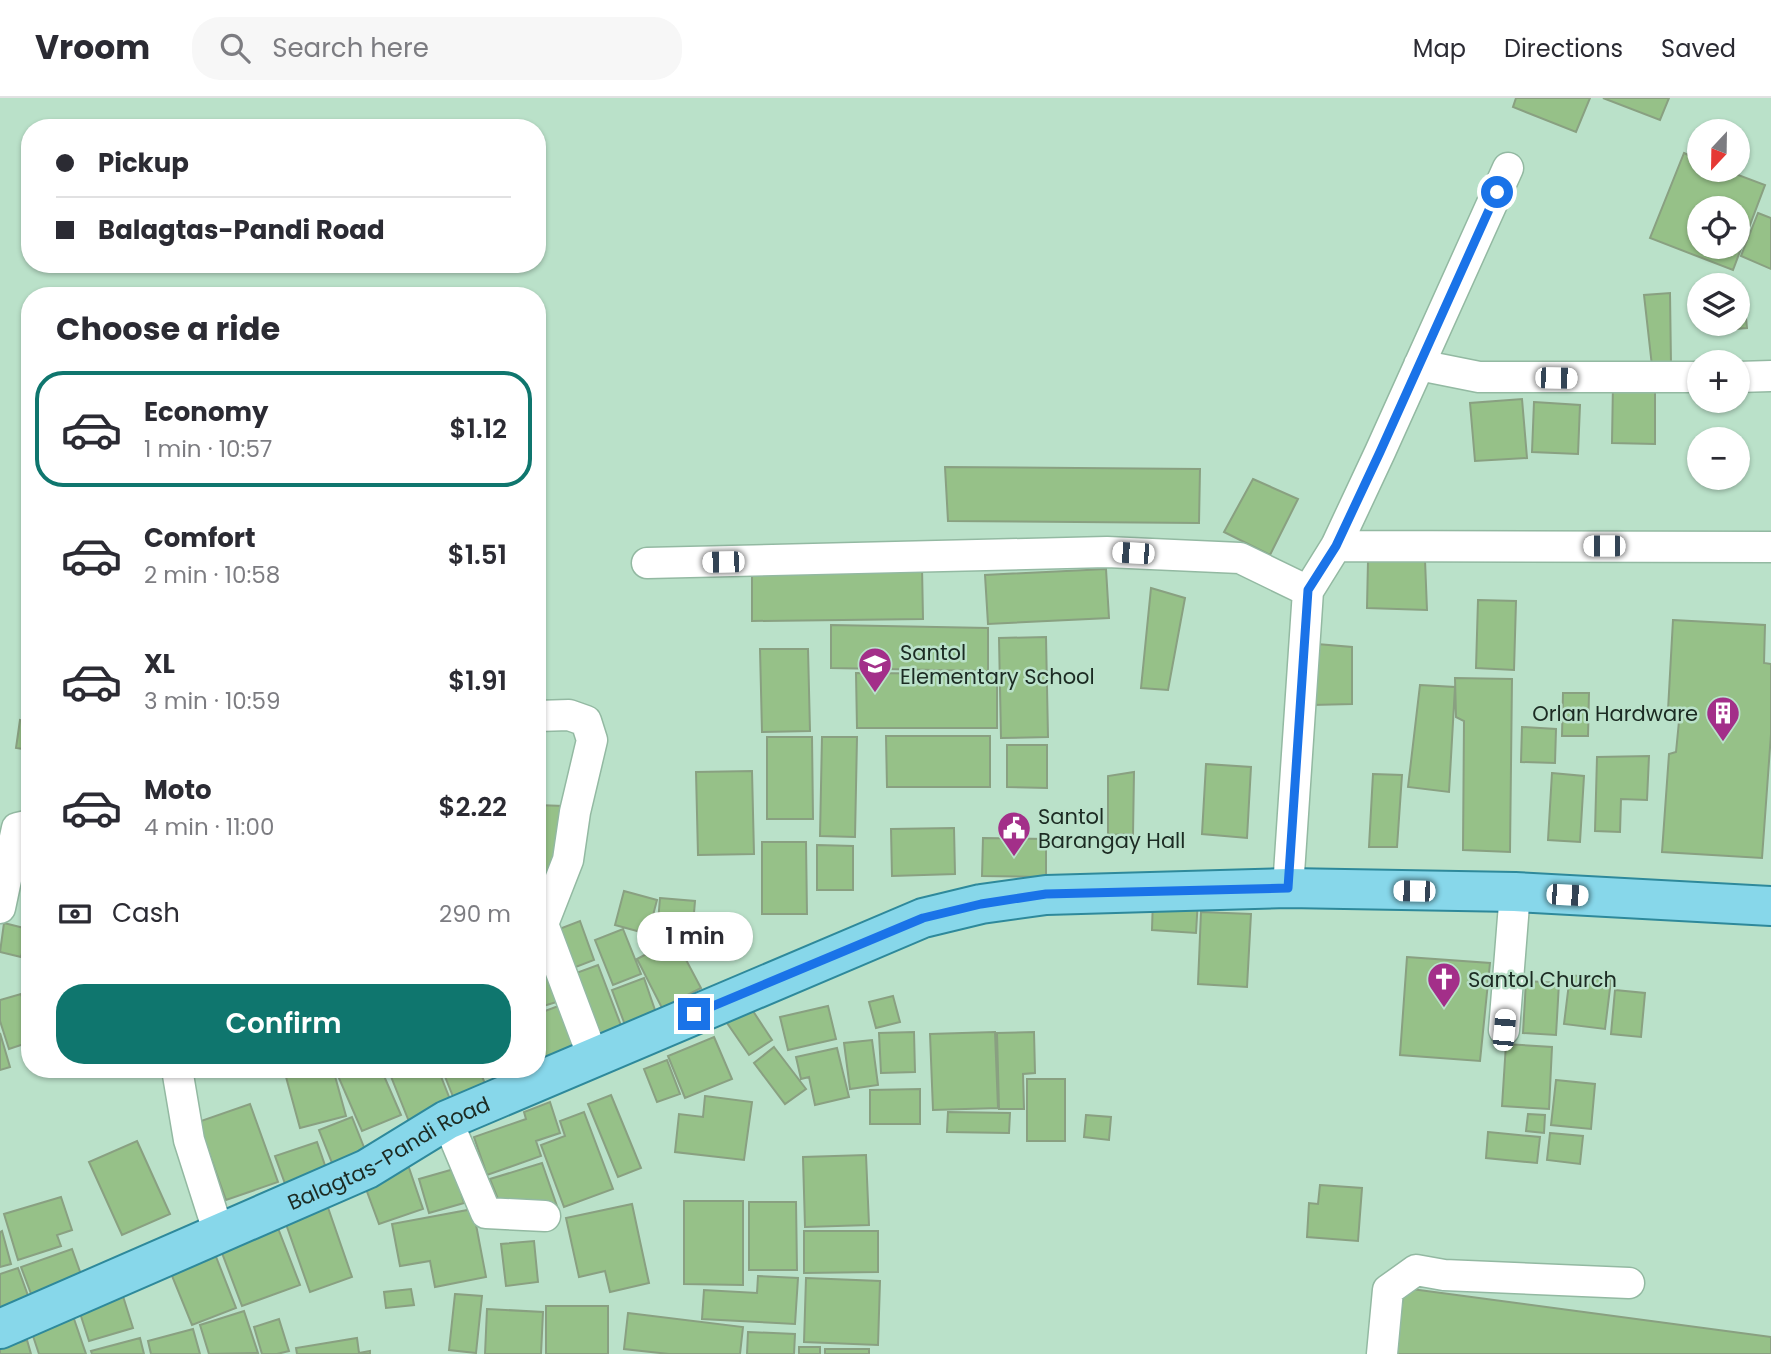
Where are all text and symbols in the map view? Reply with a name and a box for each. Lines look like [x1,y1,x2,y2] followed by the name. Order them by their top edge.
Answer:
[192,17,682,80] search box
[35,24,150,71] text: Vroom
[216,29,254,67] icon: search
[272,30,429,66] text: Search here
[1413,32,1466,65] text: Map
[1504,32,1623,65] text: Directions
[1661,32,1736,65] text: Saved
[1687,119,1750,182] north arrow
[1687,119,1750,490] map controls
[98,145,189,181] text: Pickup
[1481,176,1513,208] route start
[1687,196,1750,259] button: locate
[98,212,385,248] text: Balagtas-Pandi Road
[1687,273,1750,336] button: layers
[56,306,280,351] text: Choose a ride
[1687,350,1750,413] button: +
[1535,367,1578,389] car
[144,394,268,430] text: Economy
[60,398,123,461] icon: car
[449,411,507,447] text: $1.12
[1687,427,1750,490] button: −
[144,433,272,465] text: 1 min · 10:57
[144,520,256,556] text: Comfort
[60,524,123,587] icon: car
[1584,536,1626,557] car
[448,537,507,573] text: $1.51
[1112,541,1155,565] car
[702,551,745,573] car
[144,559,280,591] text: 2 min · 10:58
[900,638,1095,691] place label: Santol Elementary School
[856,645,894,694] school or university icon: Santol Elementary School
[144,646,175,682] text: XL
[60,650,123,713] icon: car
[448,663,507,699] text: $1.91
[144,685,281,717] text: 3 min · 10:59
[1704,694,1742,743] building icon: Orlan Hardware
[1532,699,1698,728] place label: Orlan Hardware
[144,772,212,808] text: Moto
[60,776,123,839] icon: car
[438,789,507,825] text: $2.22
[1038,802,1185,855] place label: Santol Barangay Hall
[995,809,1033,858] public building icon: Santol Barangay Hall
[144,811,274,843] text: 4 min · 11:00
[1393,880,1436,902] car
[1546,883,1589,907] car
[56,895,94,933] icon: cash
[112,895,180,931] text: Cash
[439,898,511,930] text: 290 m
[636,912,752,962] callout: 1 min
[665,920,725,952] text: 1 min
[1425,960,1463,1009] church icon: Santol Church
[1468,965,1617,994] place label: Santol Church
[56,984,511,1064] button: Confirm
[678,998,710,1030] route end
[1492,1008,1517,1052] car
[283,1089,494,1217] street label: Balagtas-Pandi Road

